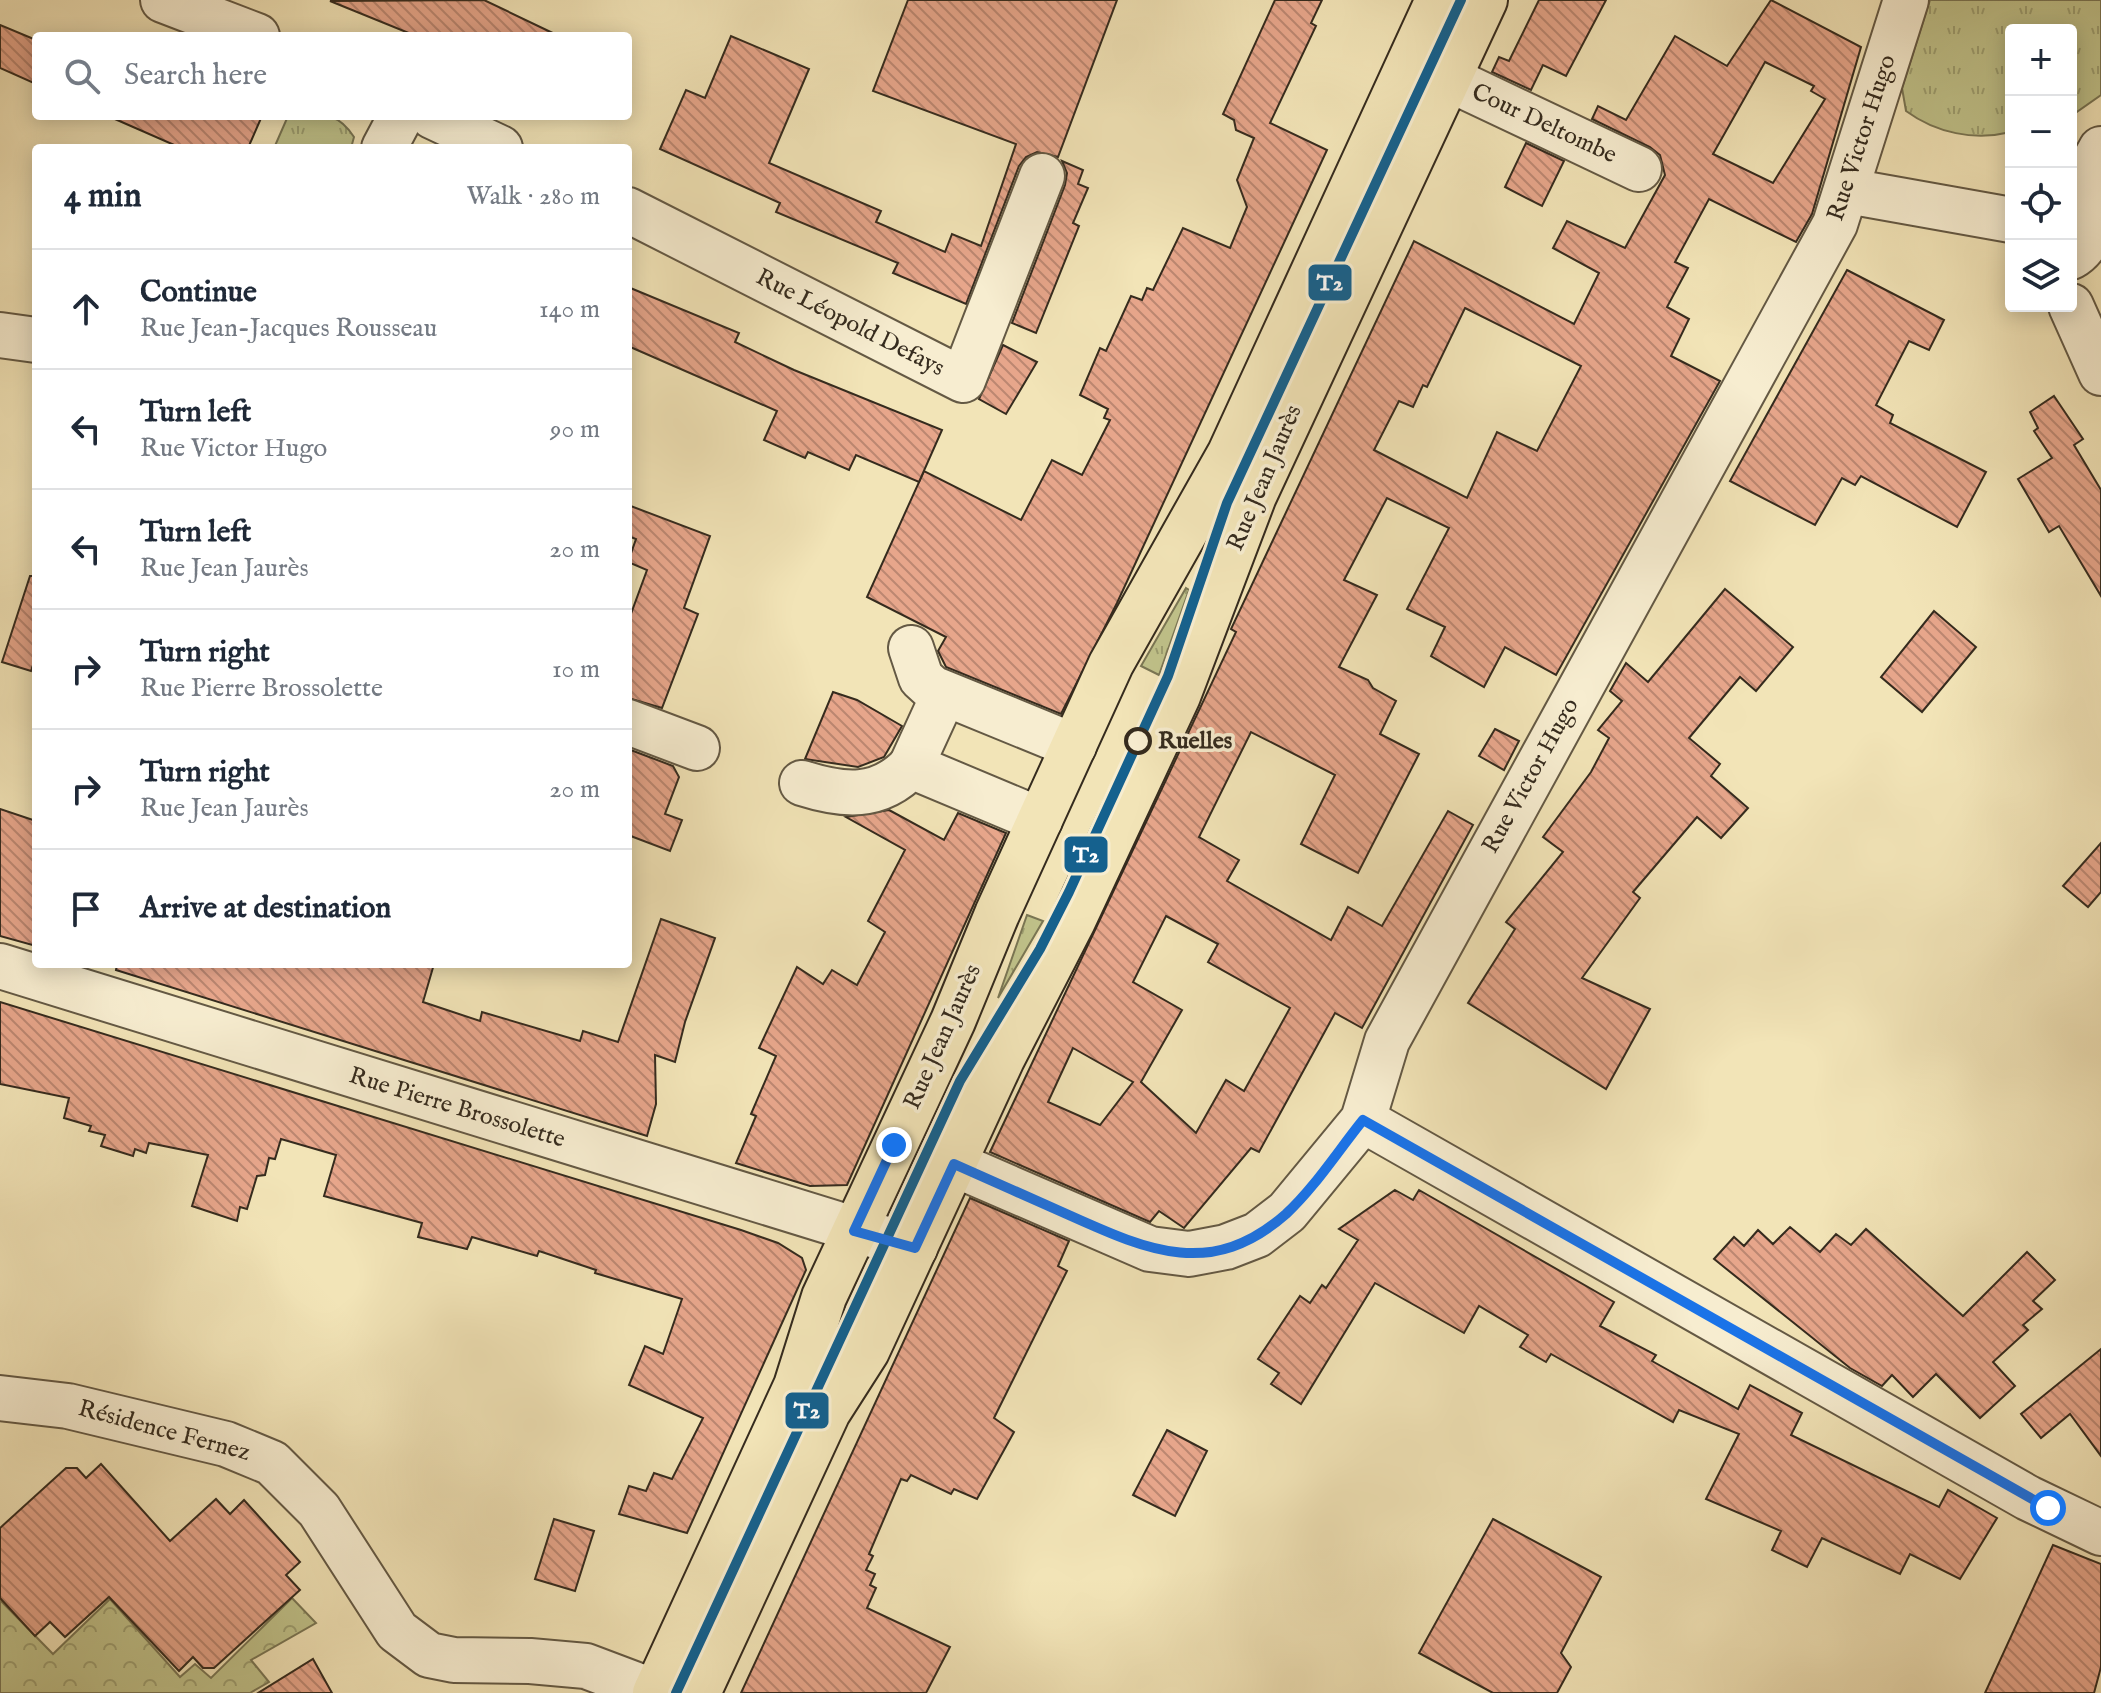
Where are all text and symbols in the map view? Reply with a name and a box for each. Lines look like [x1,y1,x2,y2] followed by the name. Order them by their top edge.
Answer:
[2005,24,2077,312] map controls
[2005,24,2077,96] button: +
[32,32,632,120] search box
[1821,51,1903,225] street label: Rue Victor Hugo
[60,54,104,98] icon: search
[124,57,267,95] text: Search here
[1466,77,1622,171] street label: Cour Deltombe
[2005,96,2077,168] button: −
[2005,168,2077,240] button: locate
[64,175,142,218] text: 4 min
[467,180,600,213] text: Walk · 280 m
[2005,240,2077,312] button: layers
[750,262,950,384] street label: Rue Léopold Defays
[1307,263,1353,302] line badge: T2
[1316,270,1343,298] text: T2
[140,274,257,312] text: Continue
[64,287,108,331] icon: ahead
[539,293,600,326] text: 140 m
[140,312,437,345] text: Rue Jean-Jacques Rousseau
[140,394,251,432] text: Turn left
[1220,400,1310,556] street label: Rue Jean Jaurès
[64,407,108,451] icon: left
[550,413,600,446] text: 90 m
[140,432,327,465] text: Rue Victor Hugo
[140,514,251,552] text: Turn left
[64,527,108,571] icon: left
[549,533,600,566] text: 20 m
[140,552,309,585] text: Rue Jean Jaurès
[140,634,270,672] text: Turn right
[64,647,108,691] icon: right
[552,653,600,686] text: 10 m
[140,672,383,705] text: Rue Pierre Brossolette
[1476,693,1586,859] street label: Rue Victor Hugo
[1158,726,1233,757] place label: Ruelles
[1125,728,1151,754] marker: Ruelles
[140,754,270,792] text: Turn right
[64,767,108,811] icon: right
[549,773,600,806] text: 20 m
[140,792,309,825] text: Rue Jean Jaurès
[1063,835,1109,874] line badge: T2
[1072,842,1099,870] text: T2
[64,887,108,931] icon: arrive
[140,890,391,928] text: Arrive at destination
[897,960,989,1114] street label: Rue Jean Jaurès
[345,1060,569,1156] street label: Rue Pierre Brossolette
[876,1127,912,1163] route end
[784,1391,830,1430] line badge: T2
[75,1393,253,1469] street label: Résidence Fernez
[793,1398,820,1426] text: T2
[2030,1490,2066,1526] route start

